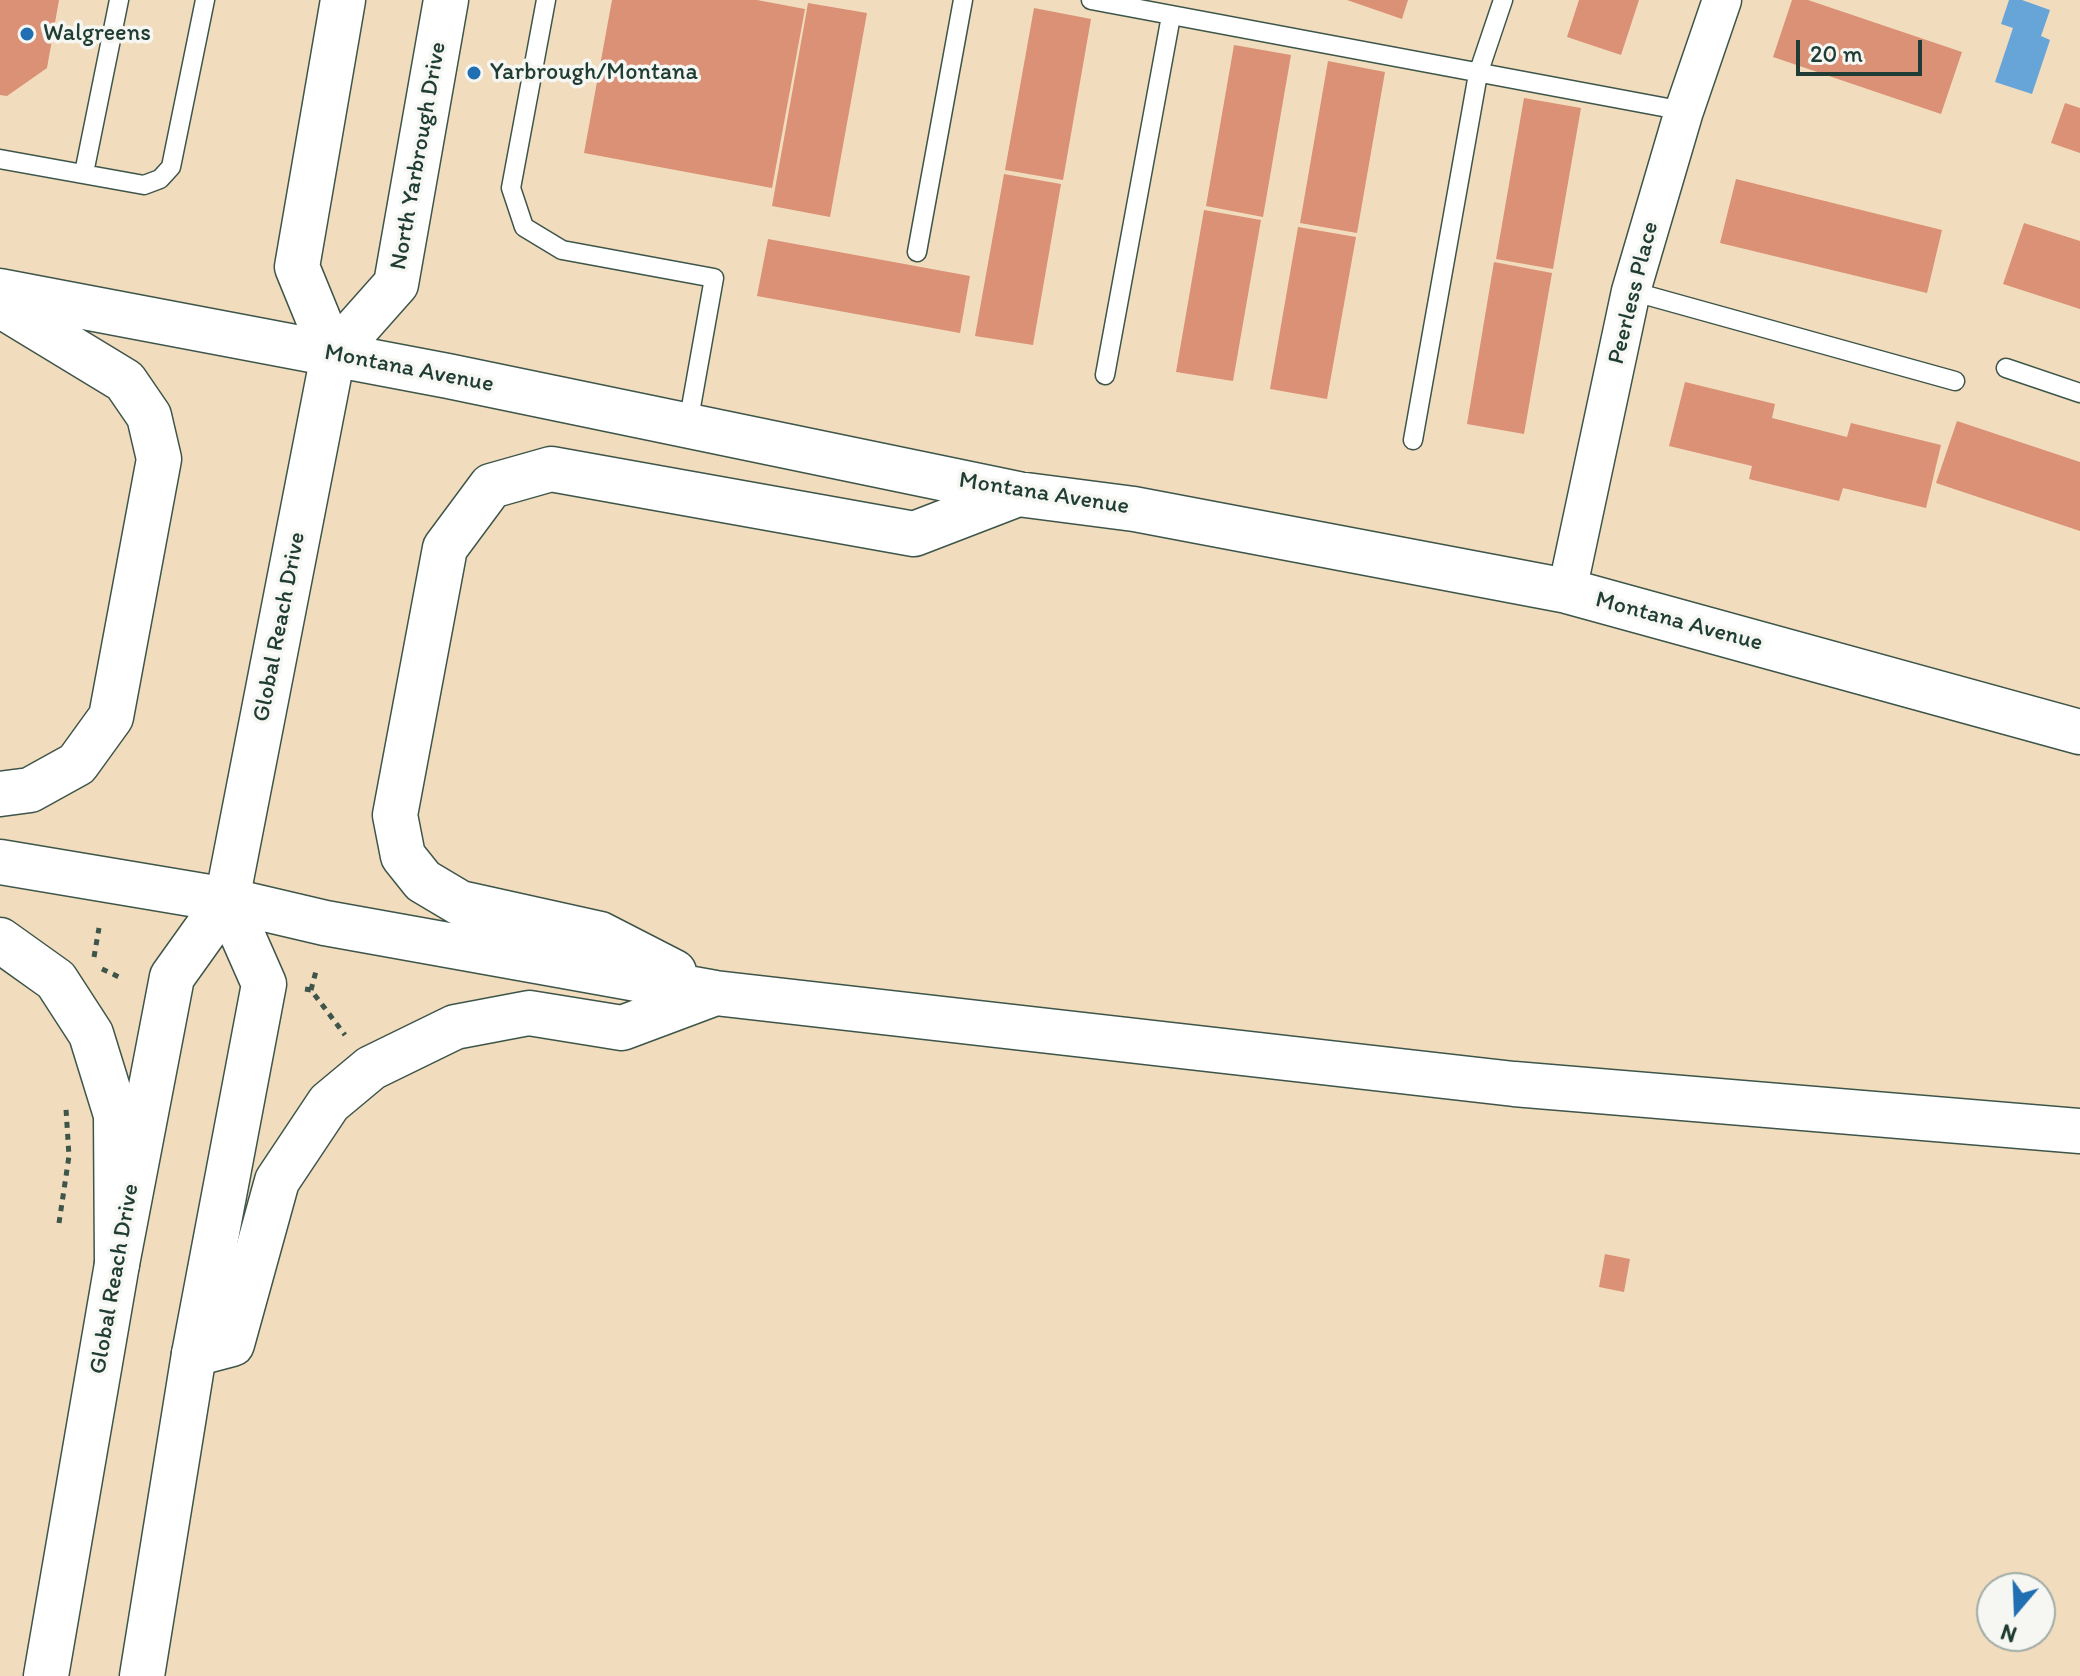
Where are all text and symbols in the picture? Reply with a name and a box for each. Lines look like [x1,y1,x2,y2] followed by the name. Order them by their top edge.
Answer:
[43,20,151,48] place label: Walgreens
[1800,24,1926,74] scale bar
[18,25,36,43] marker: Walgreens
[1810,39,1863,68] text: 20 m
[385,40,453,272] street label: North Yarbrough Drive
[490,59,698,87] place label: Yarbrough/Montana
[465,64,483,82] marker: Yarbrough/Montana
[1602,219,1666,367] street label: Peerless Place
[322,338,496,400] street label: Montana Avenue
[957,466,1131,522] street label: Montana Avenue
[247,530,313,724] street label: Global Reach Drive
[1592,586,1766,658] street label: Montana Avenue
[84,1182,146,1376] street label: Global Reach Drive
[1976,1572,2056,1652] north arrow
[1997,1618,2020,1648] text: N

